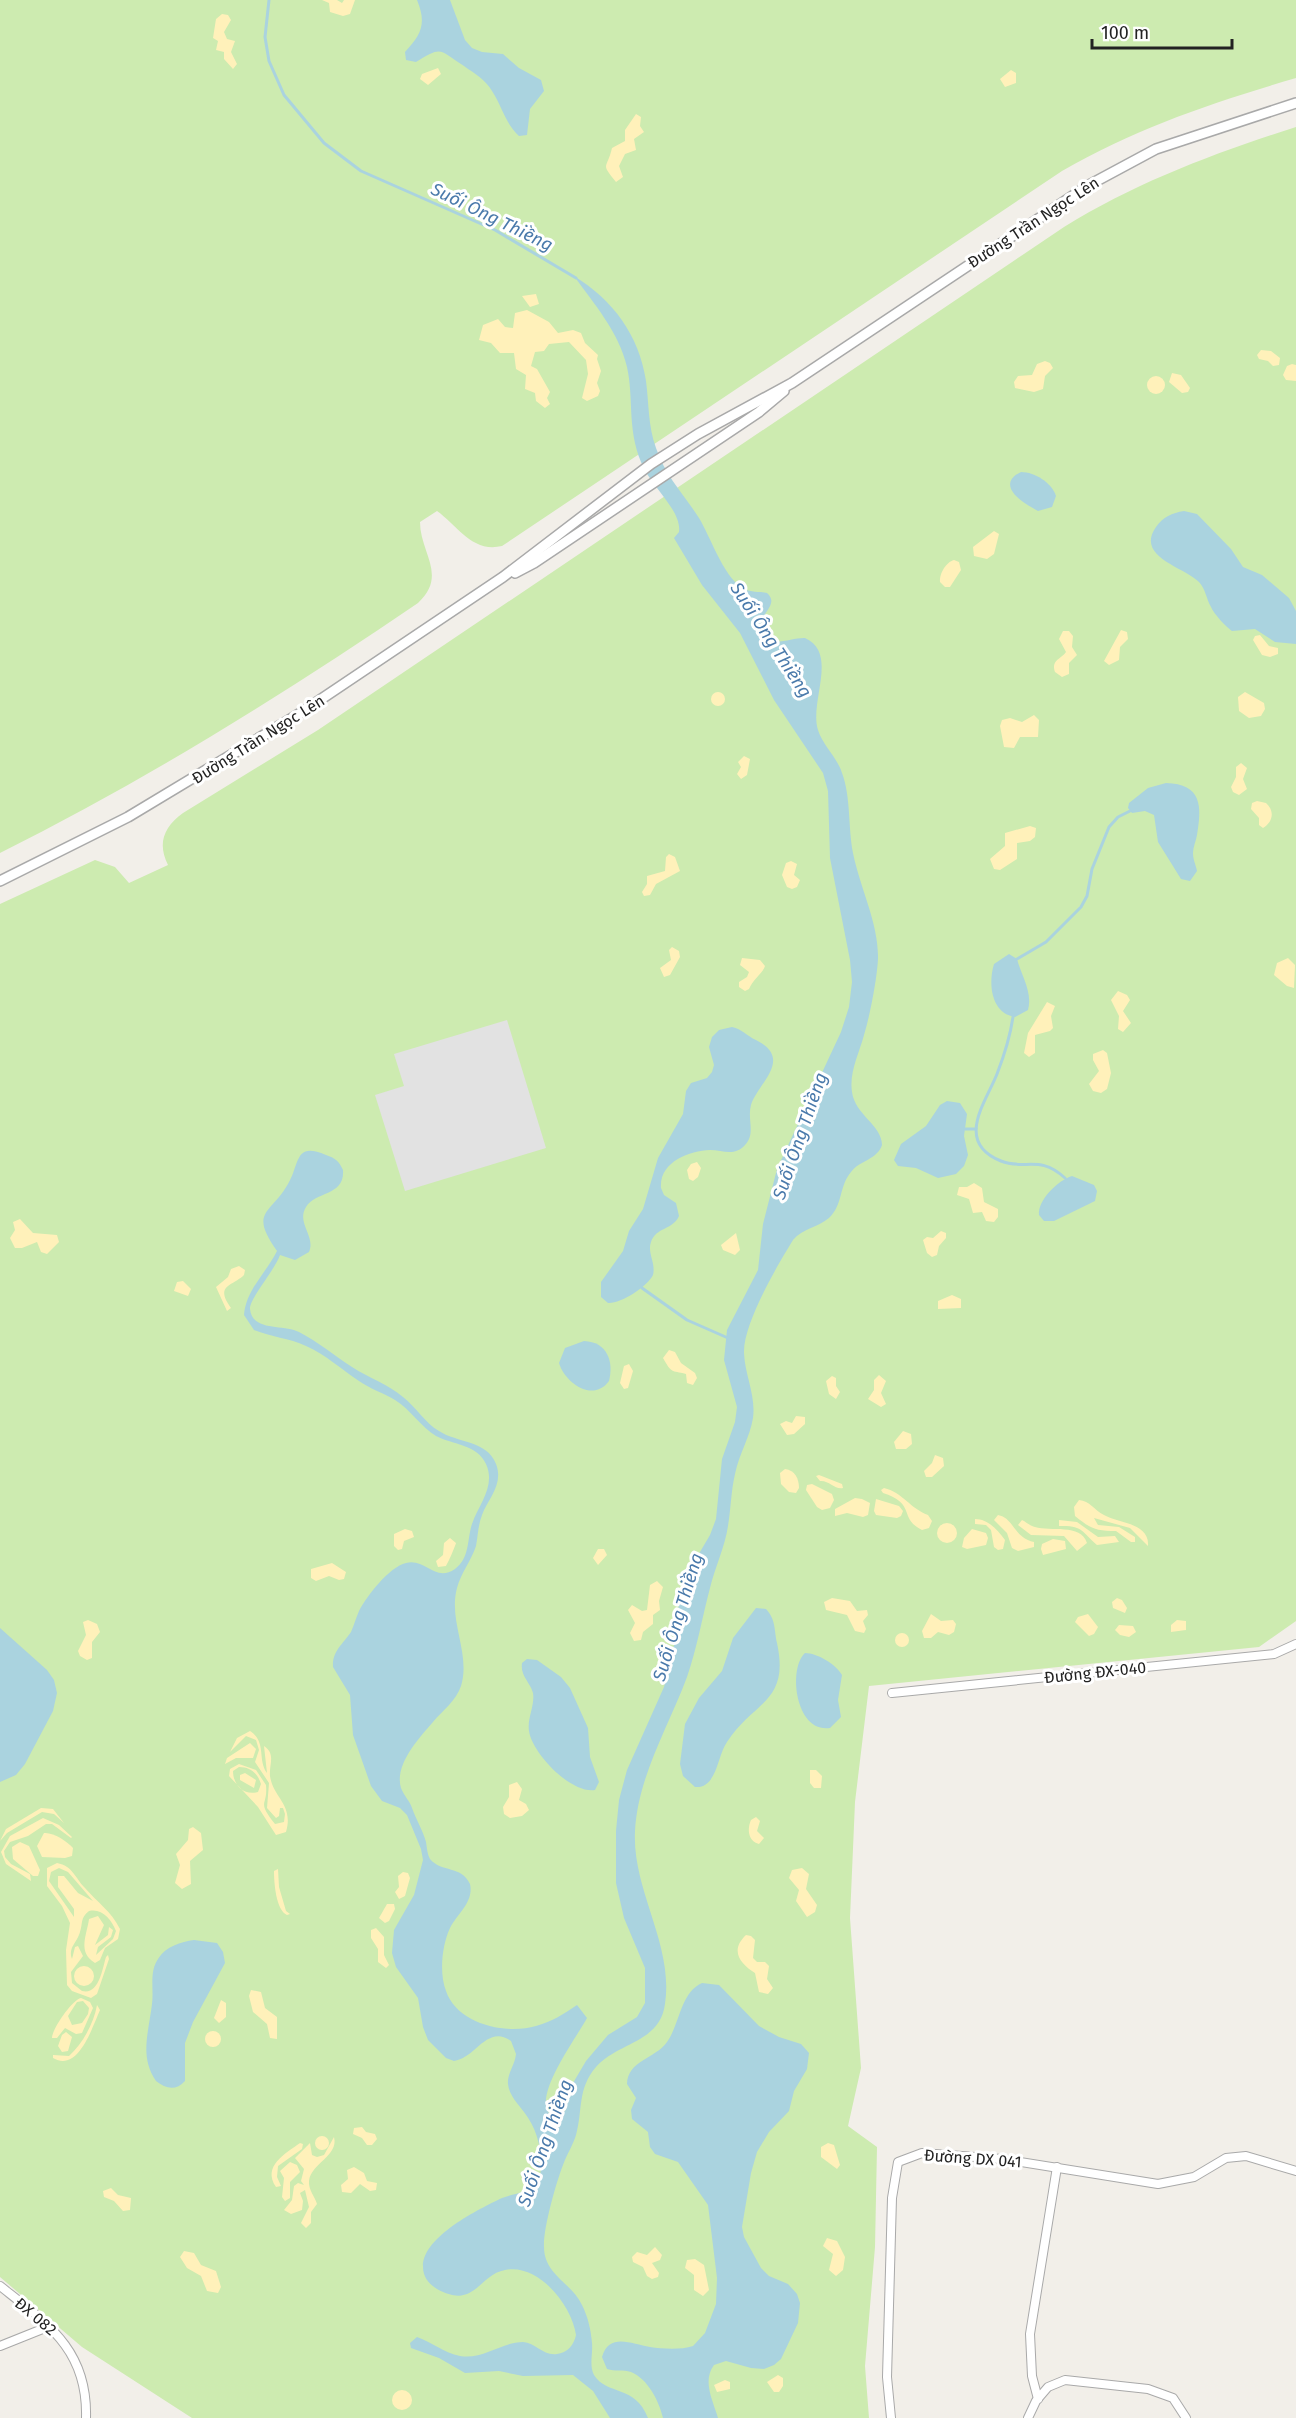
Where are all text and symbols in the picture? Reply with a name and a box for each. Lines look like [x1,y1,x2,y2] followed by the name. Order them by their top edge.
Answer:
[1092,12,1232,50] scale bar
[1101,22,1149,44] text: 100 m
[963,172,1103,272] street label: Đường Trần Ngọc Lên
[427,178,557,256] water label: Suối Ông Thiềng
[725,577,816,702] water label: Suối Ông Thiềng
[188,690,328,788] street label: Đường Trần Ngọc Lên
[768,1070,832,1203] water label: Suối Ông Thiềng
[648,1550,708,1685] water label: Suối Ông Thiềng
[1043,1658,1147,1687] street label: Đường ĐX-040
[513,2077,577,2210] water label: Suối Ông Thiềng
[924,2146,1022,2171] street label: Đường DX 041
[11,2293,60,2339] street label: ĐX 082

